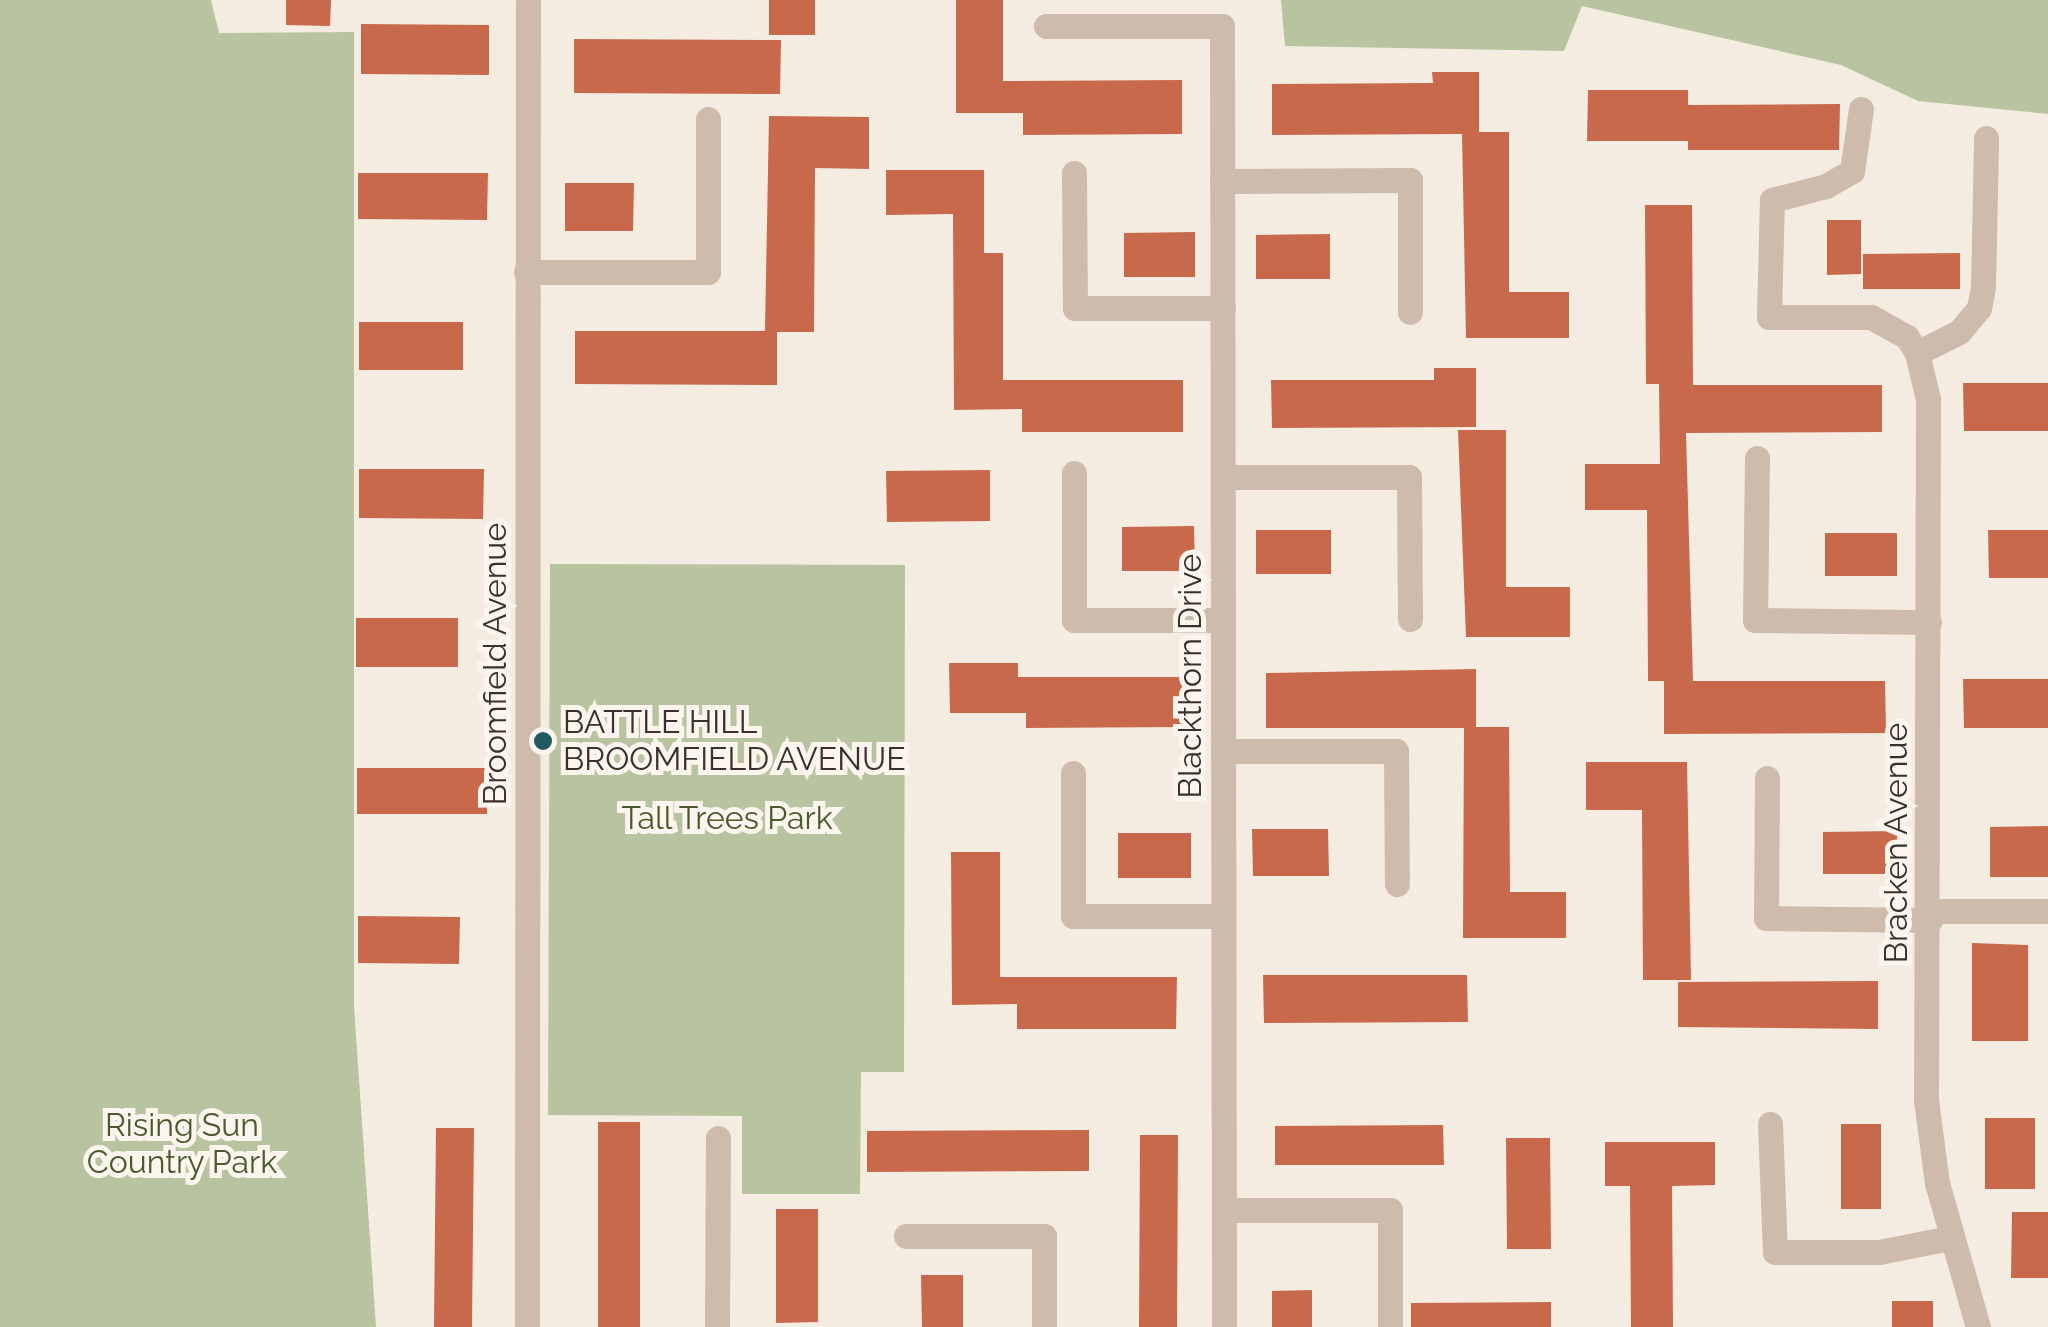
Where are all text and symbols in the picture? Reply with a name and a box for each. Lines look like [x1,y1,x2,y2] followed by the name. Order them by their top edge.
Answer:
[476,522,514,806] street label: Broomfield Avenue
[1171,554,1209,798] street label: Blackthorn Drive
[563,704,907,779] place label: BATTLE HILL BROOMFIELD AVENUE
[1877,722,1915,964] street label: Bracken Avenue
[532,730,554,752] marker: BATTLE HILL BROOMFIELD AVENUE
[620,799,834,837] park label: Tall Trees Park
[86,1107,278,1182] park label: Rising Sun Country Park

